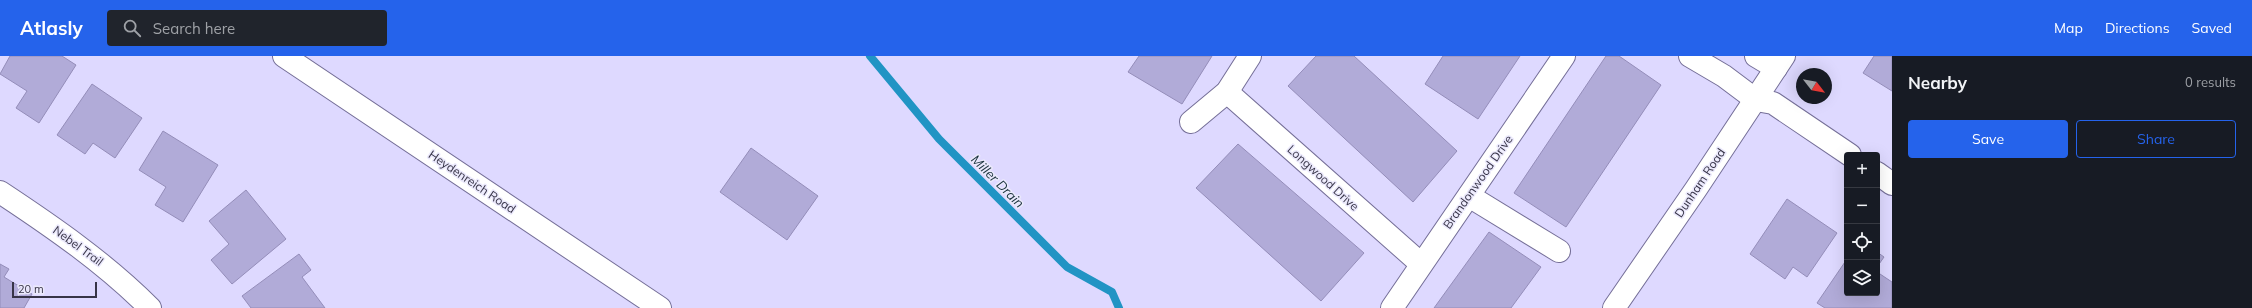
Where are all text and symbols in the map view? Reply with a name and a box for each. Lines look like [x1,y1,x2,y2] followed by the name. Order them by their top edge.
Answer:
[107,10,387,46] search box
[20,16,83,40] text: Atlasly
[121,17,143,39] icon: search
[153,19,235,38] text: Search here
[2054,19,2083,37] text: Map
[2105,19,2170,37] text: Directions
[2192,19,2232,37] text: Saved
[1796,68,1832,104] north arrow
[1908,72,1967,93] text: Nearby
[2185,74,2236,90] text: 0 results
[1908,120,2068,158] button: Save
[2076,120,2236,158] button: Share
[1440,132,1516,232] street label: Brandonwood Drive
[1285,142,1362,214] street label: Longwood Drive
[1671,145,1728,220] street label: Dunham Road
[426,147,519,216] street label: Heydenreich Road
[968,151,1028,211] water label: Miller Drain
[1844,152,1880,296] map controls
[1844,152,1880,188] button: +
[1844,188,1880,224] button: −
[50,222,106,269] street label: Nebel Trail
[1844,224,1880,260] button: locate
[1844,260,1880,296] button: layers
[12,280,97,299] scale bar
[18,282,44,296] text: 20 m

